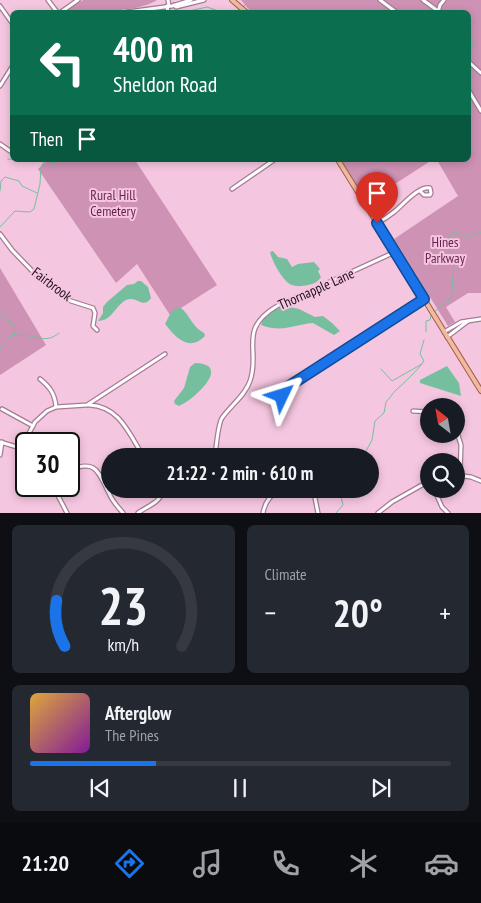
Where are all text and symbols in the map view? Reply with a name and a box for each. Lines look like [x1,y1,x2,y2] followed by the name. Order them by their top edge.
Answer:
[113,26,194,72] text: 400 m
[30,30,95,95] icon: left
[113,70,217,98] text: Sheldon Road
[73,125,101,153] icon: arrive
[30,127,63,151] text: Then
[356,172,398,223] pin
[363,179,391,207] icon: arrive
[90,186,137,220] park label: Rural Hill Cemetery
[425,233,466,267] park label: Hines Parkway
[28,263,76,305] street label: Fairbrook
[275,264,357,314] street label: Thornapple Lane
[255,369,307,421] position arrow
[420,398,465,442] north arrow
[420,398,465,498] map controls
[15,432,80,497] speed limit sign: 30
[420,453,465,498] button: search
[167,461,313,485] text: 21:22 · 2 min · 610 m
[265,564,307,584] text: Climate
[98,572,148,639] text: 23
[333,588,383,637] text: 20°
[265,594,276,631] text: −
[439,594,451,631] text: +
[107,633,139,656] text: km/h
[105,701,171,725] text: Afterglow
[105,725,159,745] text: The Pines
[86,774,114,802] icon: previous
[226,774,254,802] icon: pause
[367,774,395,802] icon: next
[112,846,147,881] icon: directions
[190,846,225,881] icon: music
[268,846,303,881] icon: phone
[346,846,381,881] icon: climate
[424,846,459,881] icon: car
[22,849,69,877] text: 21:20

